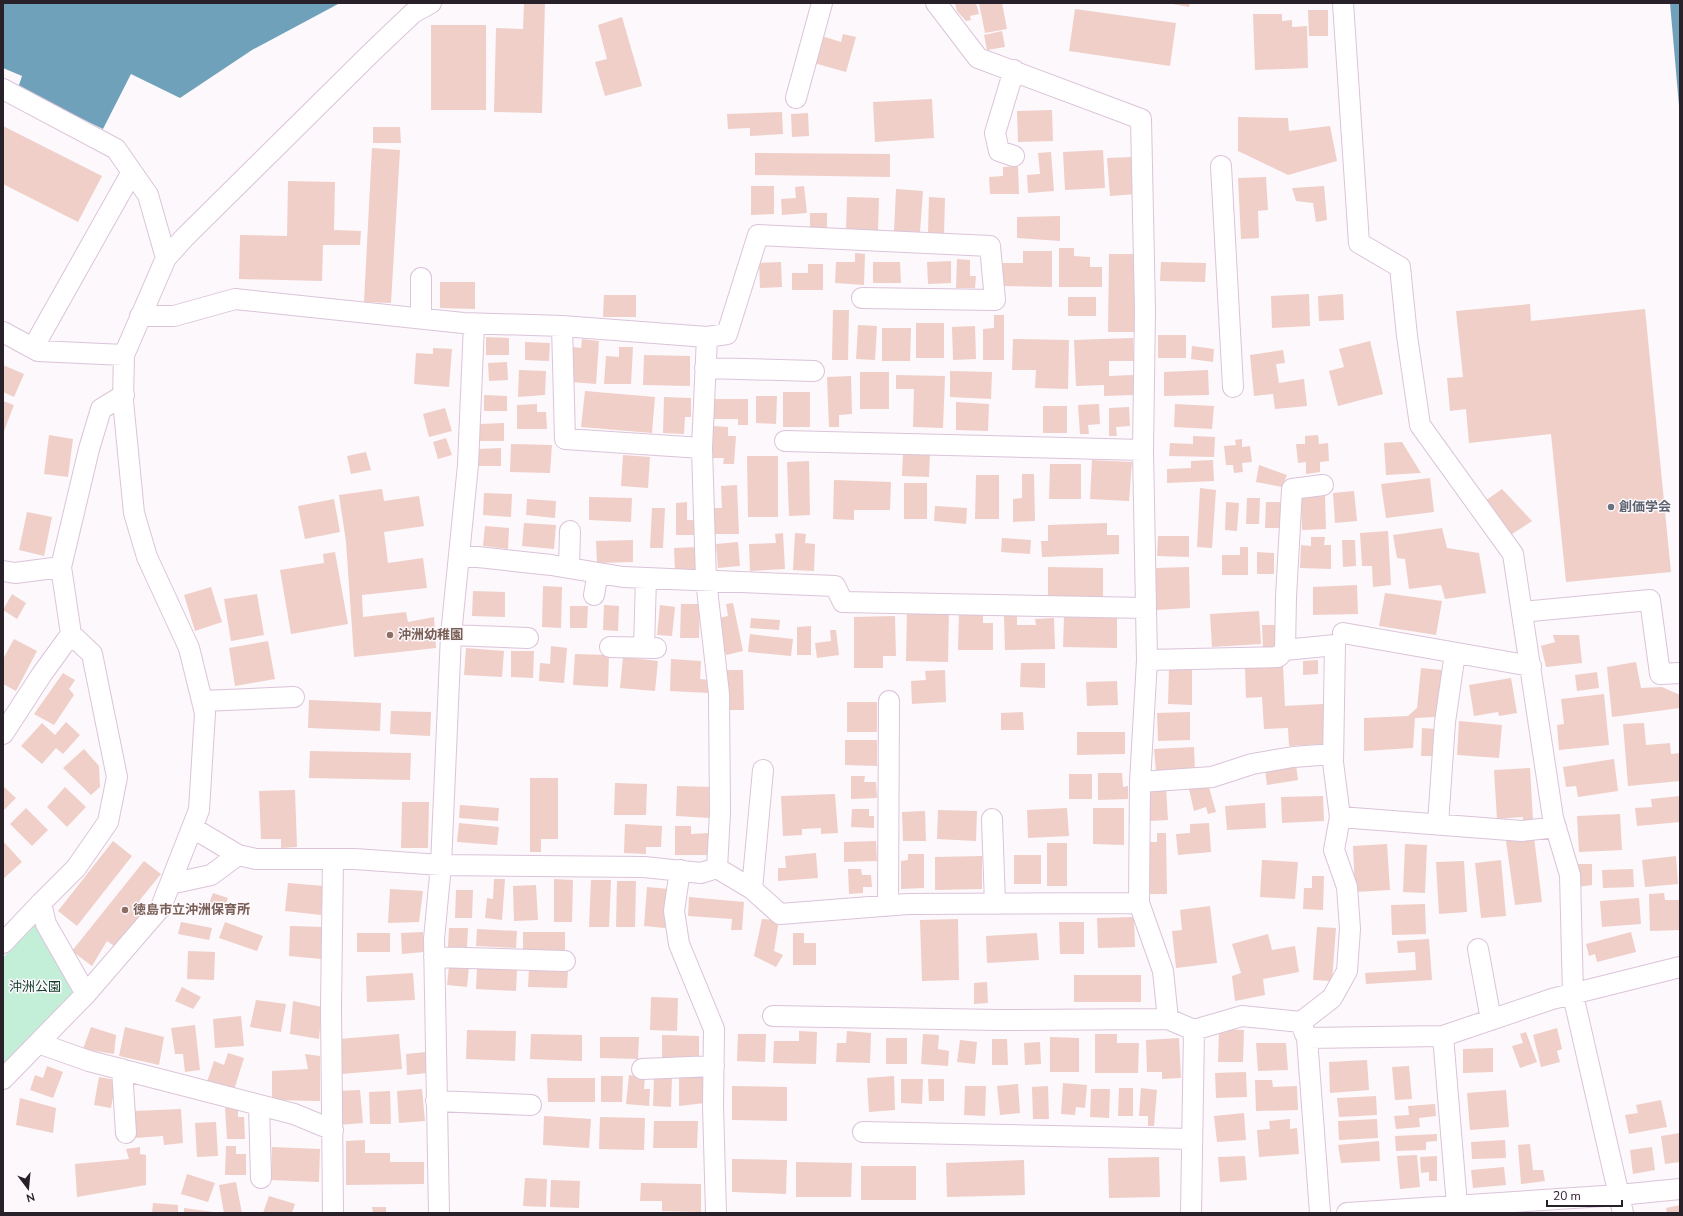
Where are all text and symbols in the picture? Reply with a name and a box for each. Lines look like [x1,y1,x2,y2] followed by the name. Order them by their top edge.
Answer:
[1619,498,1671,516] place label: 創価学会
[1606,502,1616,512] marker: 創価学会
[398,626,463,644] place label: 沖洲幼稚園
[385,630,395,640] marker: 沖洲幼稚園
[133,901,250,919] place label: 徳島市立沖洲保育所
[120,905,130,915] marker: 徳島市立沖洲保育所
[9,978,61,996] park label: 沖洲公園
[8,1168,48,1208] north arrow
[1547,1182,1622,1208] scale bar
[1553,1188,1581,1204] text: 20 m
[25,1189,37,1205] text: N

